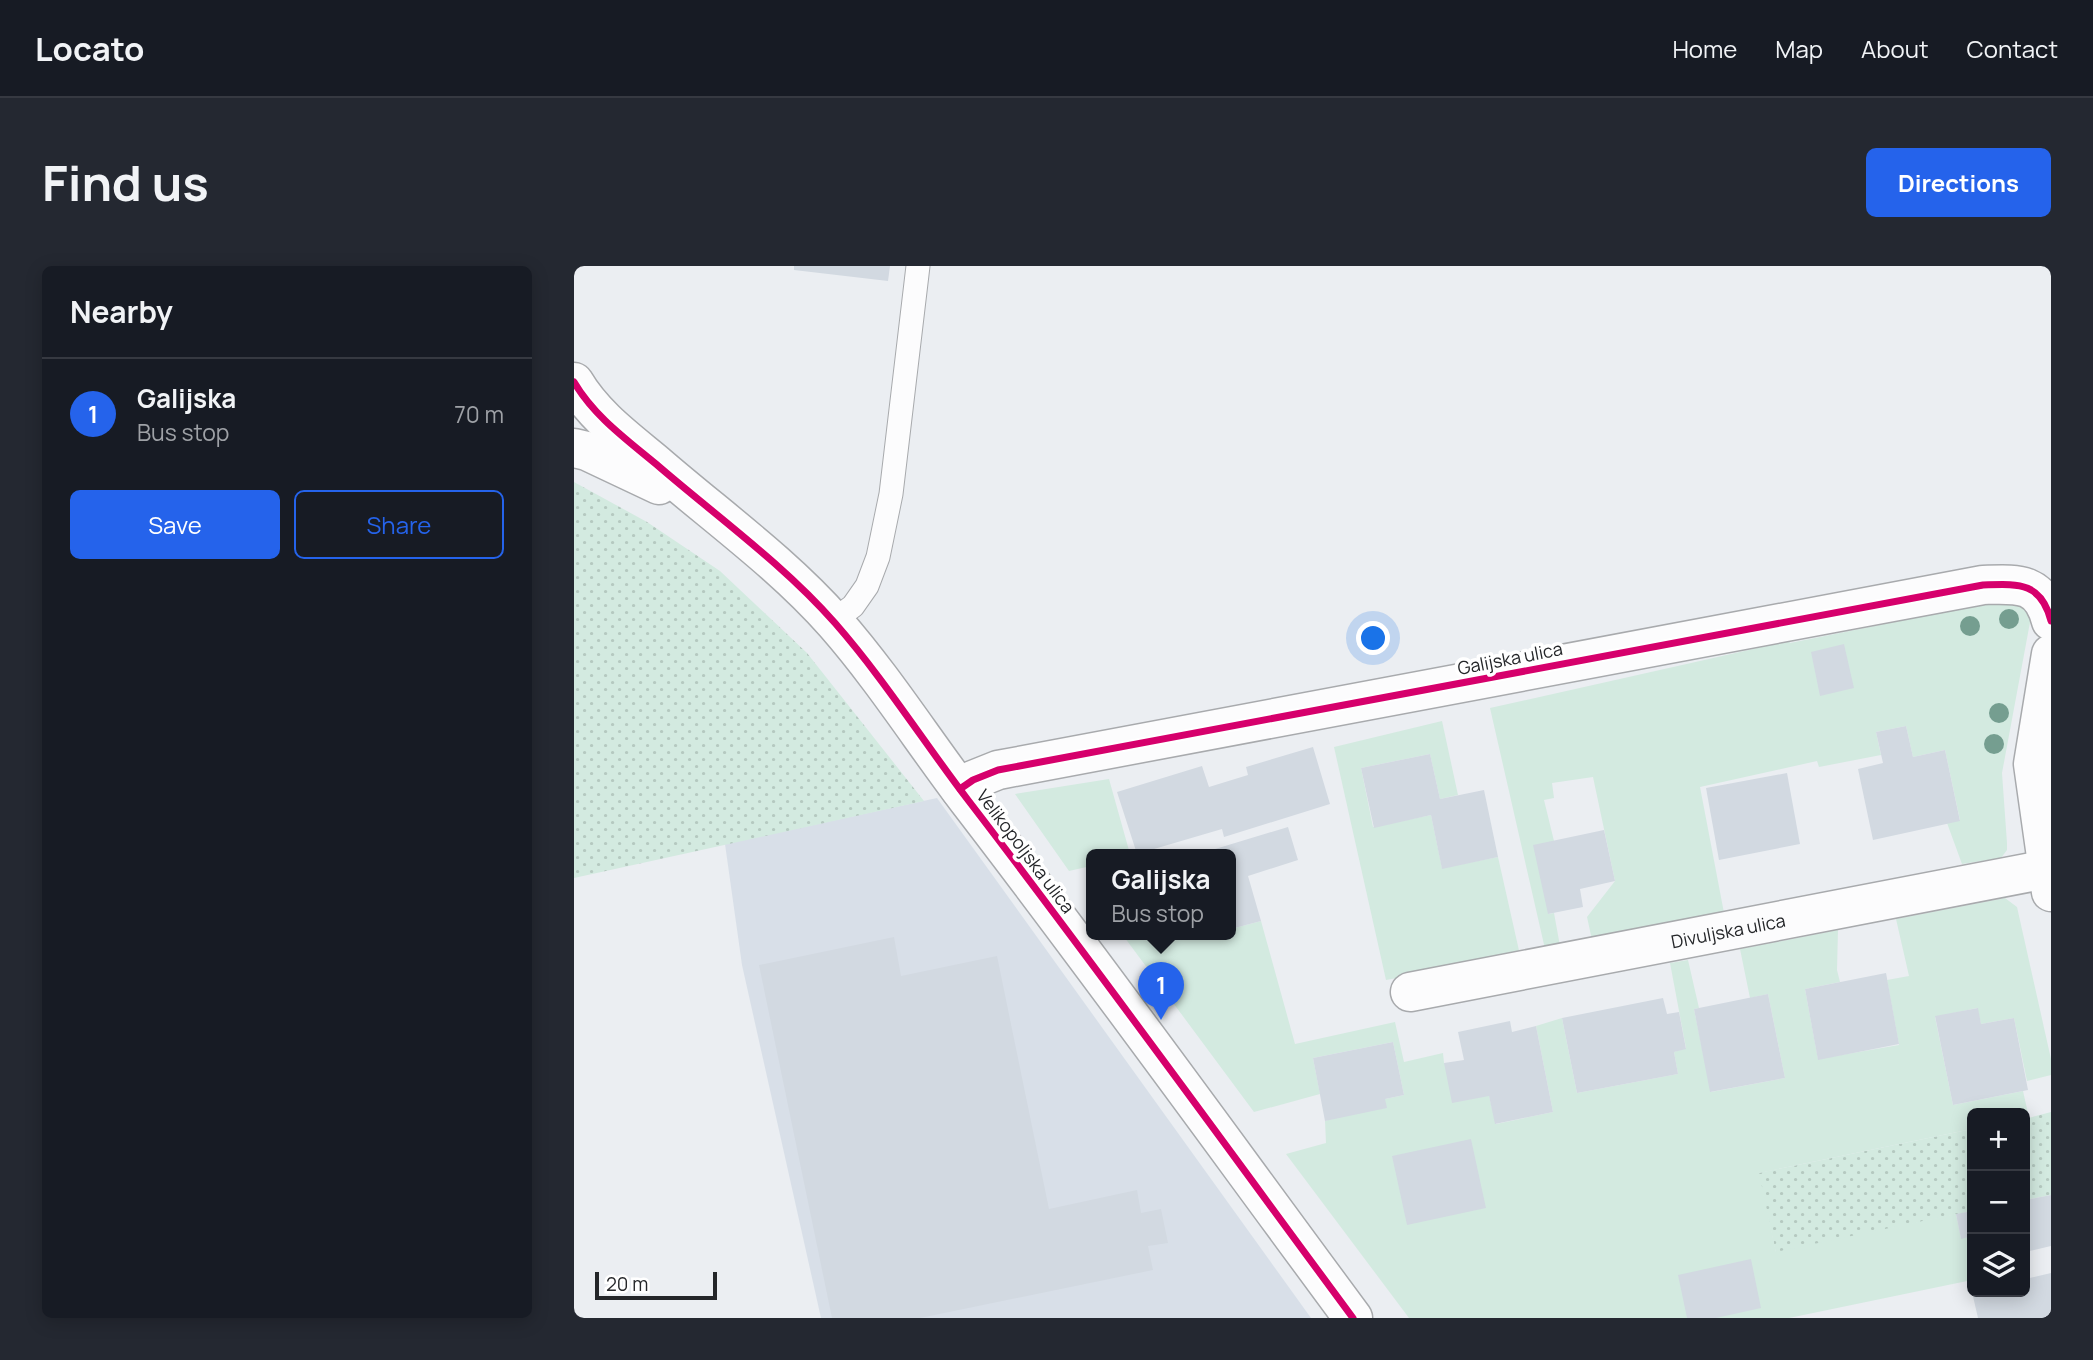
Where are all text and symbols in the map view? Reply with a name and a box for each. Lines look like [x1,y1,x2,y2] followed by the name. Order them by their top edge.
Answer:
[35,26,145,71] text: Locato
[1672,32,1737,65] text: Home
[1775,32,1823,65] text: Map
[1861,32,1929,65] text: About
[1967,32,2058,65] text: Contact
[1866,148,2051,217] button: Directions
[42,149,209,216] text: Find us
[70,291,173,332] text: Nearby
[137,380,236,416] text: Galijska
[88,398,98,430] text: 1
[454,398,504,430] text: 70 m
[137,416,229,448] text: Bus stop
[70,490,280,559] button: Save
[294,490,504,559] button: Share
[1356,621,1390,655] your location
[1455,636,1565,680] street label: Galijska ulica
[972,784,1080,918] street label: Velikopoljska ulica
[1086,849,1236,940] popup
[1111,861,1211,897] text: Galijska
[1111,897,1204,929] text: Bus stop
[1669,908,1787,953] street label: Divuljska ulica
[1138,962,1184,1020] pin: 1
[1967,1108,2030,1297] map controls
[1967,1108,2030,1171] button: +
[1967,1171,2030,1234] button: −
[1967,1234,2030,1297] button: layers
[595,1269,718,1301] scale bar
[606,1271,648,1297] text: 20 m

